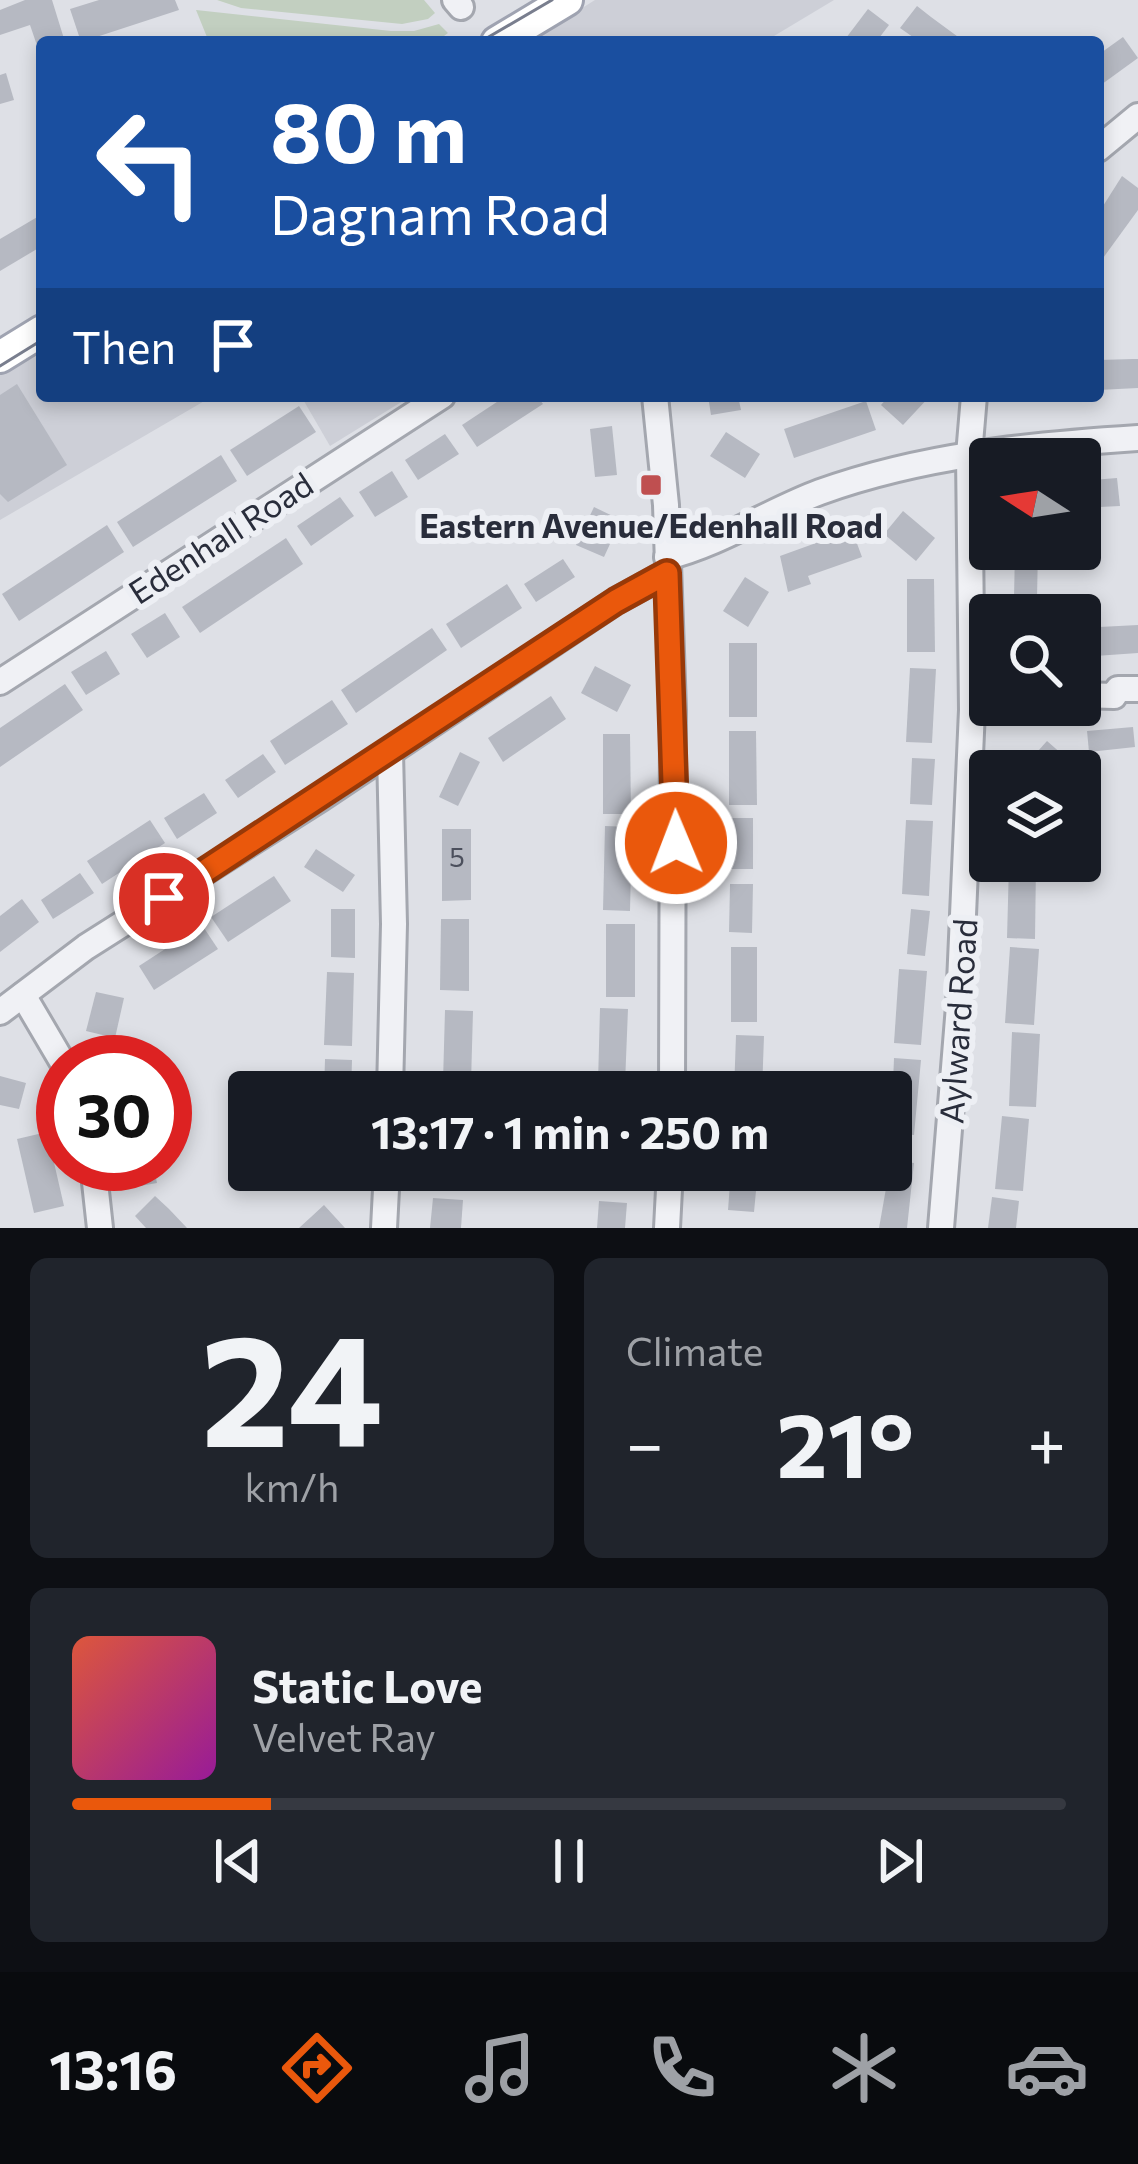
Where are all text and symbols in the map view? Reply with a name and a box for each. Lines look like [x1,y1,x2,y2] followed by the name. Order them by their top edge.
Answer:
[270,78,467,180] text: 80 m
[72,84,228,240] icon: left
[270,180,610,246] text: Dagnam Road
[200,312,266,378] icon: arrive
[72,318,176,373] text: Then
[969,438,1101,570] north arrow
[969,438,1101,882] map controls
[120,462,320,612] street label: Edenhall Road
[638,472,664,498] marker: Eastern Avenue/Edenhall Road
[419,504,883,545] place label: Eastern Avenue/Edenhall Road
[969,594,1101,726] button: search
[969,750,1101,882] button: layers
[613,780,739,906] position arrow
[449,840,465,873] house number: 5
[113,847,215,949] pin
[131,865,197,931] icon: arrive
[929,917,985,1125] street label: Aylward Road
[36,1035,192,1191] speed limit sign: 30
[371,1103,769,1158] text: 13:17 · 1 min · 250 m
[201,1288,383,1479] text: 24
[626,1326,763,1374] text: Climate
[776,1386,914,1497] text: 21°
[626,1401,664,1482] text: −
[1027,1401,1066,1482] text: +
[245,1462,339,1510] text: km/h
[252,1657,482,1712] text: Static Love
[252,1712,436,1760] text: Velvet Ray
[205,1828,271,1894] icon: previous
[536,1828,602,1894] icon: pause
[867,1828,933,1894] icon: next
[275,2026,359,2110] icon: directions
[458,2026,542,2110] icon: music
[640,2026,724,2110] icon: phone
[822,2026,906,2110] icon: climate
[1005,2026,1089,2110] icon: car
[49,2035,177,2101] text: 13:16

